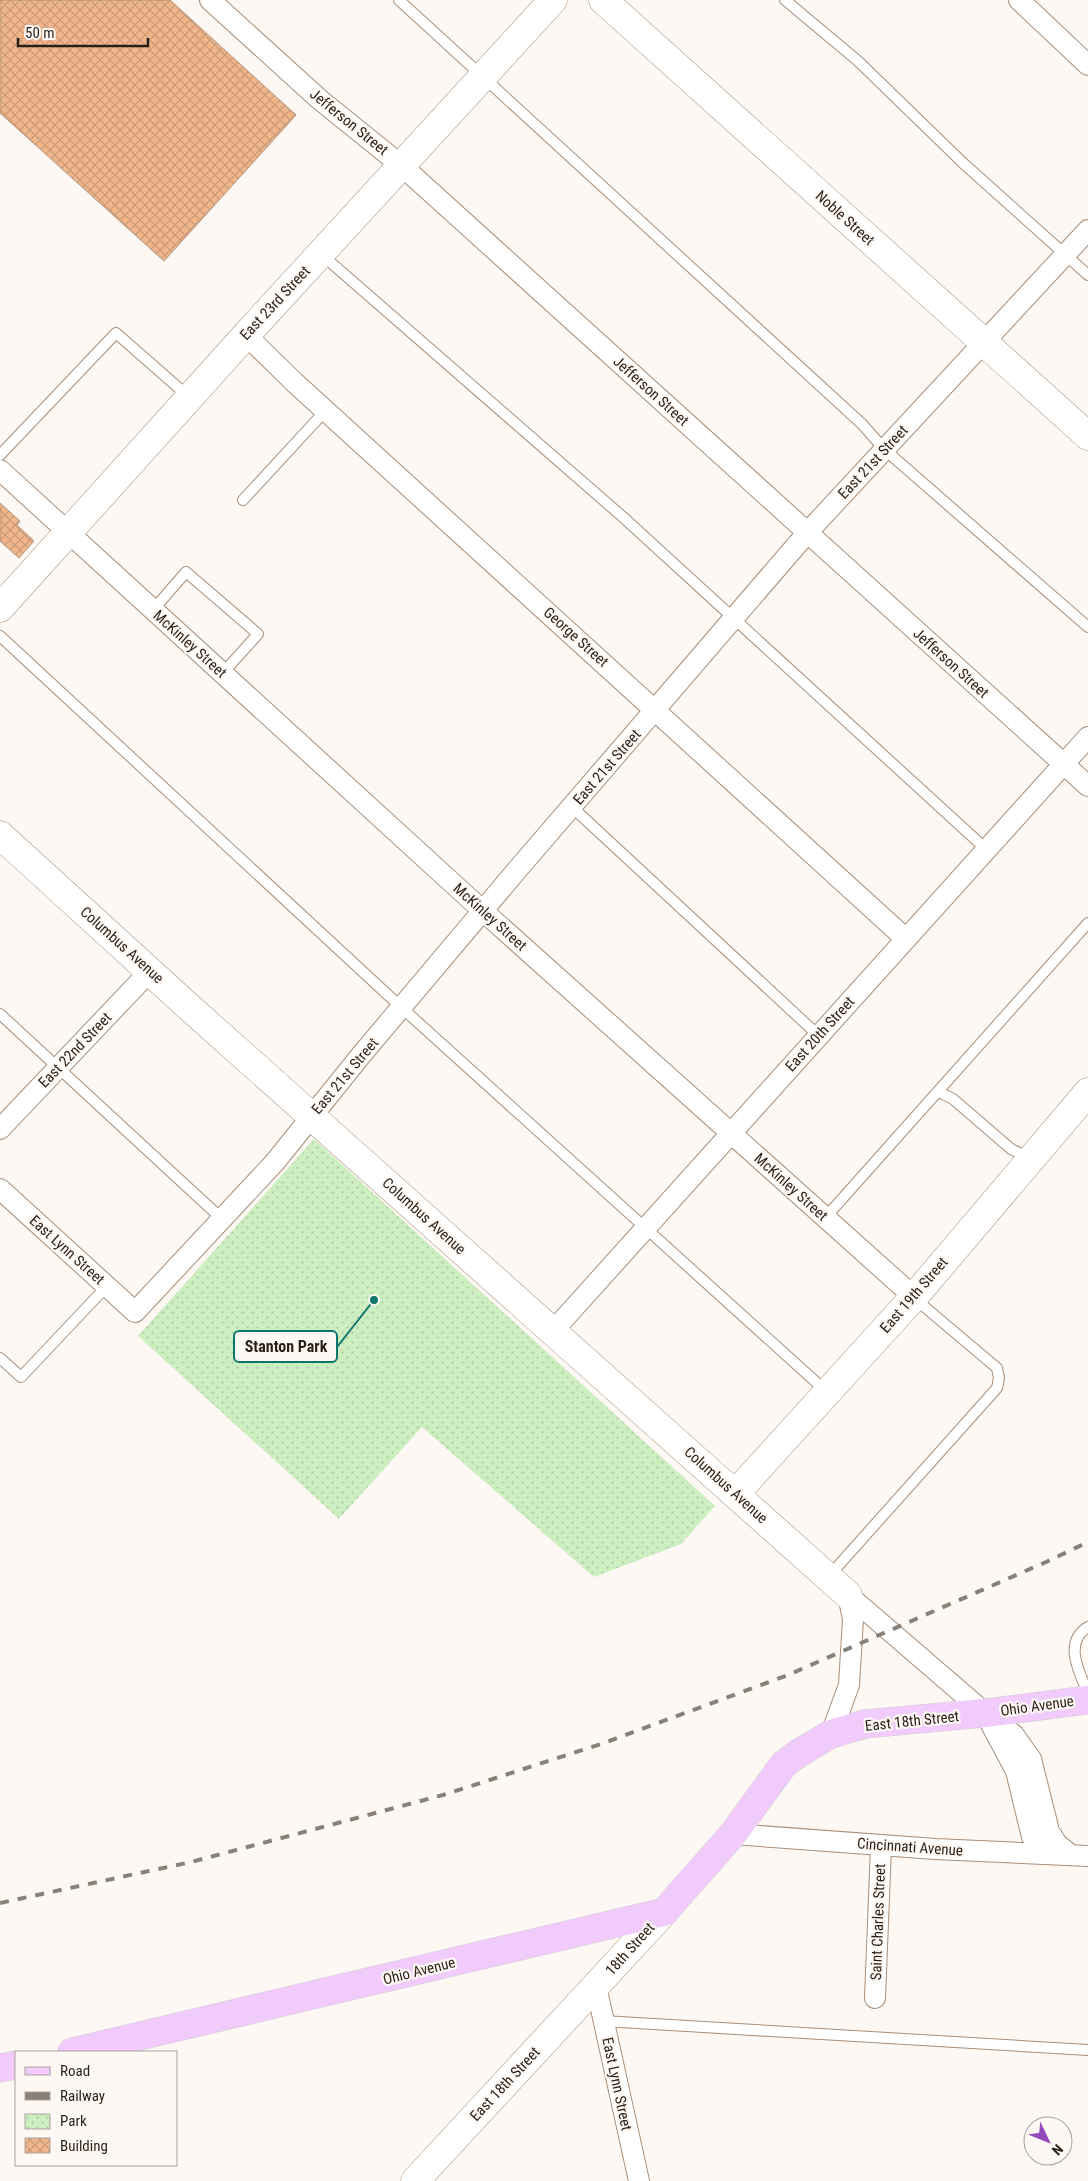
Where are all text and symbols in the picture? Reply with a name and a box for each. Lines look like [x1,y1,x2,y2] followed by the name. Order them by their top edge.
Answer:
[18,15,148,47] scale bar
[25,24,55,42] text: 50 m
[306,85,392,159] street label: Jefferson Street
[812,187,878,249] street label: Noble Street
[236,262,314,344] street label: East 23rd Street
[610,352,692,430] street label: Jefferson Street
[834,421,912,503] street label: East 21st Street
[540,603,612,671] street label: George Street
[150,606,230,682] street label: McKinley Street
[910,624,992,702] street label: Jefferson Street
[569,726,645,808] street label: East 21st Street
[450,879,530,955] street label: McKinley Street
[77,903,167,987] street label: Columbus Avenue
[782,993,858,1075] street label: East 20th Street
[35,1009,115,1091] street label: East 22nd Street
[308,1034,382,1118] street label: East 21st Street
[751,1149,831,1225] street label: McKinley Street
[379,1174,469,1258] street label: Columbus Avenue
[26,1212,108,1288] street label: East Lynn Street
[876,1253,952,1337] street label: East 19th Street
[234,1331,337,1362] callout: Stanton Park
[245,1337,328,1356] text: Stanton Park
[681,1443,771,1527] street label: Columbus Avenue
[999,1692,1075,1720] street label: Ohio Avenue
[864,1707,960,1735] street label: East 18th Street
[857,1834,963,1860] street label: Cincinnati Avenue
[867,1863,889,1981] street label: Saint Charles Street
[602,1919,658,1979] street label: 18th Street
[381,1953,457,1989] street label: Ohio Avenue
[598,2036,636,2132] street label: East Lynn Street
[466,2043,544,2125] street label: East 18th Street
[15,2051,178,2166] legend
[60,2062,90,2080] text: Road
[60,2087,105,2105] text: Railway
[60,2112,87,2130] text: Park
[1023,2116,1073,2166] north arrow
[60,2137,108,2155] text: Building
[1049,2141,1066,2158] text: N

